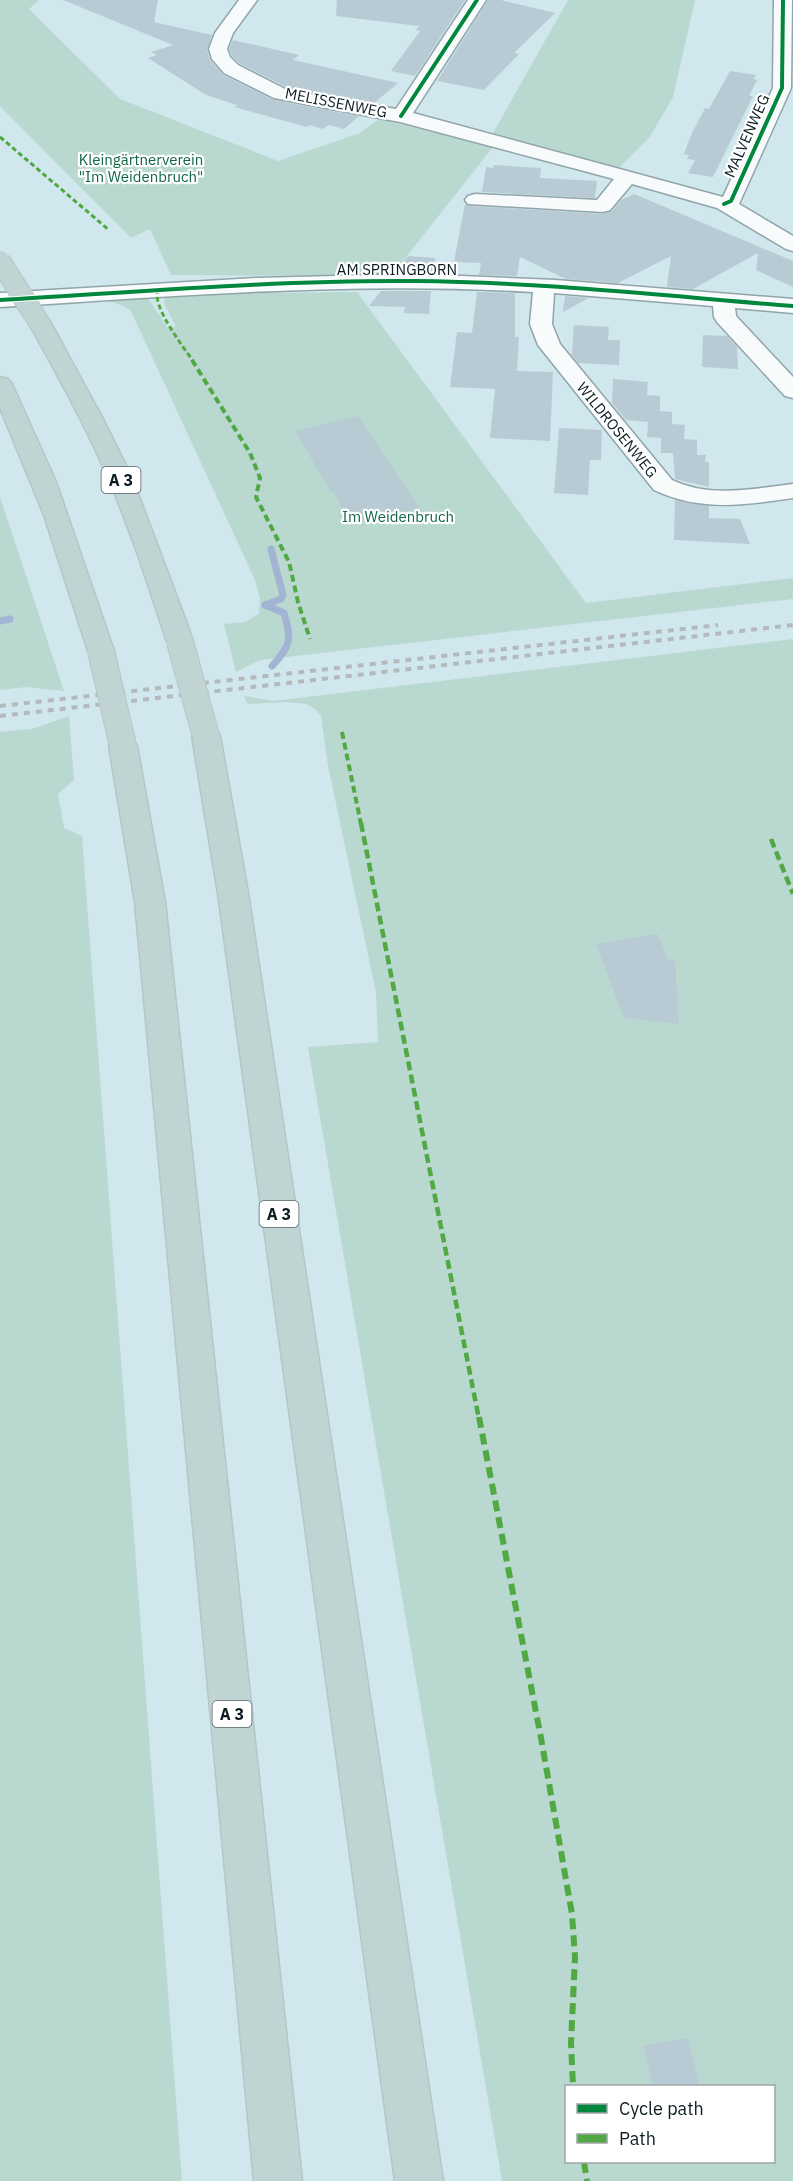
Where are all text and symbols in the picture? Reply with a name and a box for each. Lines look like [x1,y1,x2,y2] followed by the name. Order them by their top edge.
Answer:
[283,83,389,122] street label: MELISSENWEG
[720,91,773,180] street label: MALVENWEG
[79,150,203,186] park label: Kleingärtnerverein "Im Weidenbruch"
[337,260,457,279] street label: AM SPRINGBORN
[573,378,662,481] street label: WILDROSENWEG
[102,467,140,493] road number: A 3
[342,507,454,526] park label: Im Weidenbruch
[260,1201,298,1227] road number: A 3
[212,1701,252,1727] road number: A 3
[565,2085,775,2163] legend
[619,2097,704,2120] text: Cycle path
[619,2127,656,2150] text: Path

